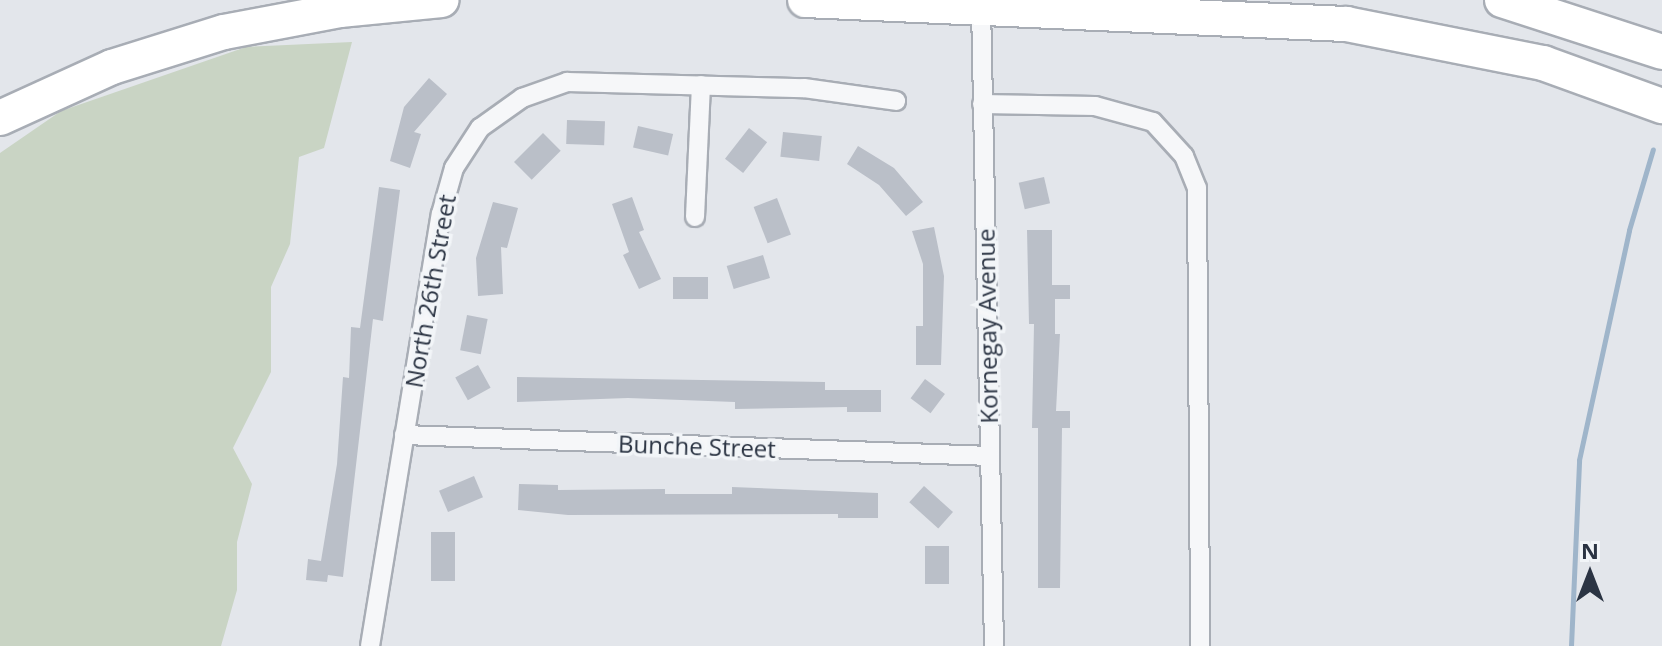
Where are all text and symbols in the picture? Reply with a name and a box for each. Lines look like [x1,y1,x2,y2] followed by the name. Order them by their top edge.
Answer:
[399,192,461,390] street label: North 26th Street
[971,228,1003,424] street label: Kornegay Avenue
[618,429,776,463] street label: Bunche Street
[1550,534,1630,614] north arrow
[1581,535,1599,565] text: N

